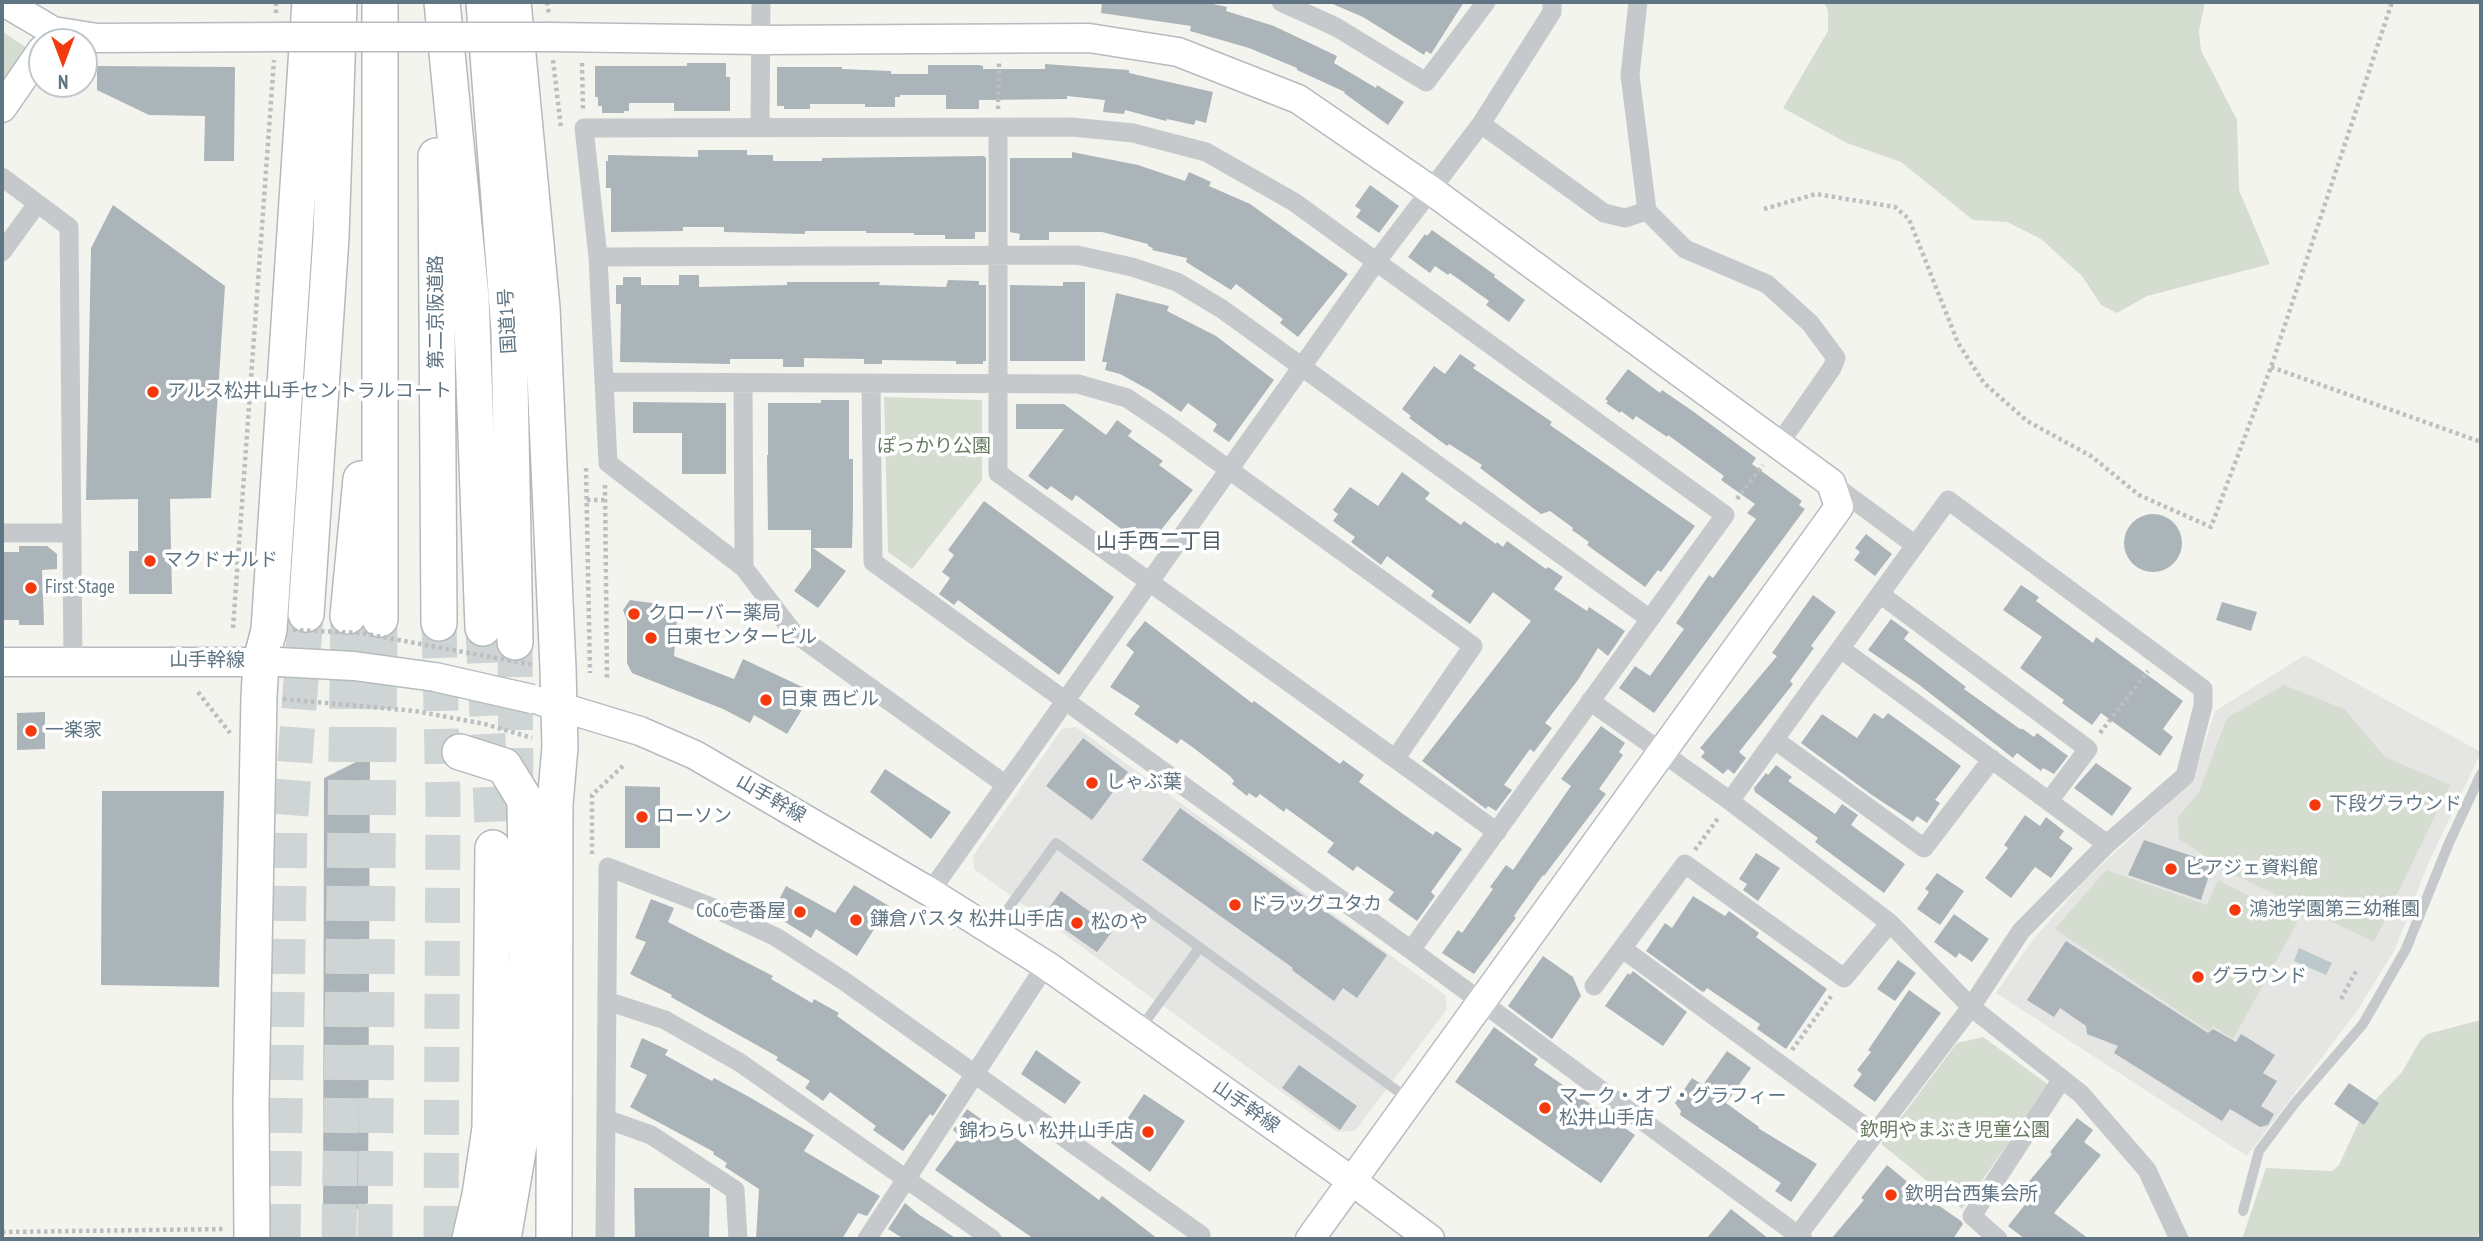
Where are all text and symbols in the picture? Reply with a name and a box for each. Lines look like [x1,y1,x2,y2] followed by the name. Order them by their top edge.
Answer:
[28,28,98,98] north arrow
[58,70,68,94] text: N
[426,255,448,369] street label: 第二京阪道路
[495,288,521,354] street label: 国道1号
[167,381,452,403] place label: アルス松井山手セントラルコート
[145,384,161,400] marker: アルス松井山手セントラルコート
[877,436,991,458] park label: ぽっかり公園
[1096,529,1222,555] district label: 山手西二丁目
[164,550,278,572] place label: マクドナルド
[142,553,158,569] marker: マクドナルド
[45,577,115,599] place label: First Stage
[23,580,39,596] marker: First Stage
[648,603,781,625] place label: クローバー薬局
[626,606,642,622] marker: クローバー薬局
[665,627,817,649] place label: 日東センタービル
[643,630,659,646] marker: 日東センタービル
[169,650,245,672] street label: 山手幹線
[780,689,879,711] place label: 日東 西ビル
[758,692,774,708] marker: 日東 西ビル
[45,720,102,742] place label: 一楽家
[23,723,39,739] marker: 一楽家
[732,770,810,828] street label: 山手幹線
[1106,772,1182,794] place label: しゃぶ葉
[1084,775,1100,791] marker: しゃぶ葉
[2329,794,2462,816] place label: 下段グラウンド
[2307,797,2323,813] marker: 下段グラウンド
[656,806,732,828] place label: ローソン
[634,809,650,825] marker: ローソン
[2185,858,2318,880] place label: ピアジェ資料館
[2163,861,2179,877] marker: ピアジェ資料館
[1249,894,1382,916] place label: ドラッグユタカ
[1227,897,1243,913] marker: ドラッグユタカ
[2249,899,2420,921] place label: 鴻池学園第三幼稚園
[696,901,786,923] place label: CoCo壱番屋
[2227,902,2243,918] marker: 鴻池学園第三幼稚園
[792,904,808,920] marker: CoCo壱番屋
[870,909,1064,931] place label: 鎌倉パスタ 松井山手店
[848,912,864,928] marker: 鎌倉パスタ 松井山手店
[1091,912,1148,934] place label: 松のや
[1069,915,1085,931] marker: 松のや
[2212,966,2307,988] place label: グラウンド
[2190,969,2206,985] marker: グラウンド
[1208,1076,1284,1138] street label: 山手幹線
[1559,1086,1787,1130] place label: マーク・オブ・グラフィー 松井山手店
[1537,1100,1553,1116] marker: マーク・オブ・グラフィー 松井山手店
[1860,1120,2050,1142] park label: 欽明やまぶき児童公園
[959,1121,1134,1143] place label: 錦わらい 松井山手店
[1140,1124,1156,1140] marker: 錦わらい 松井山手店
[1905,1184,2038,1206] place label: 欽明台西集会所
[1883,1187,1899,1203] marker: 欽明台西集会所

